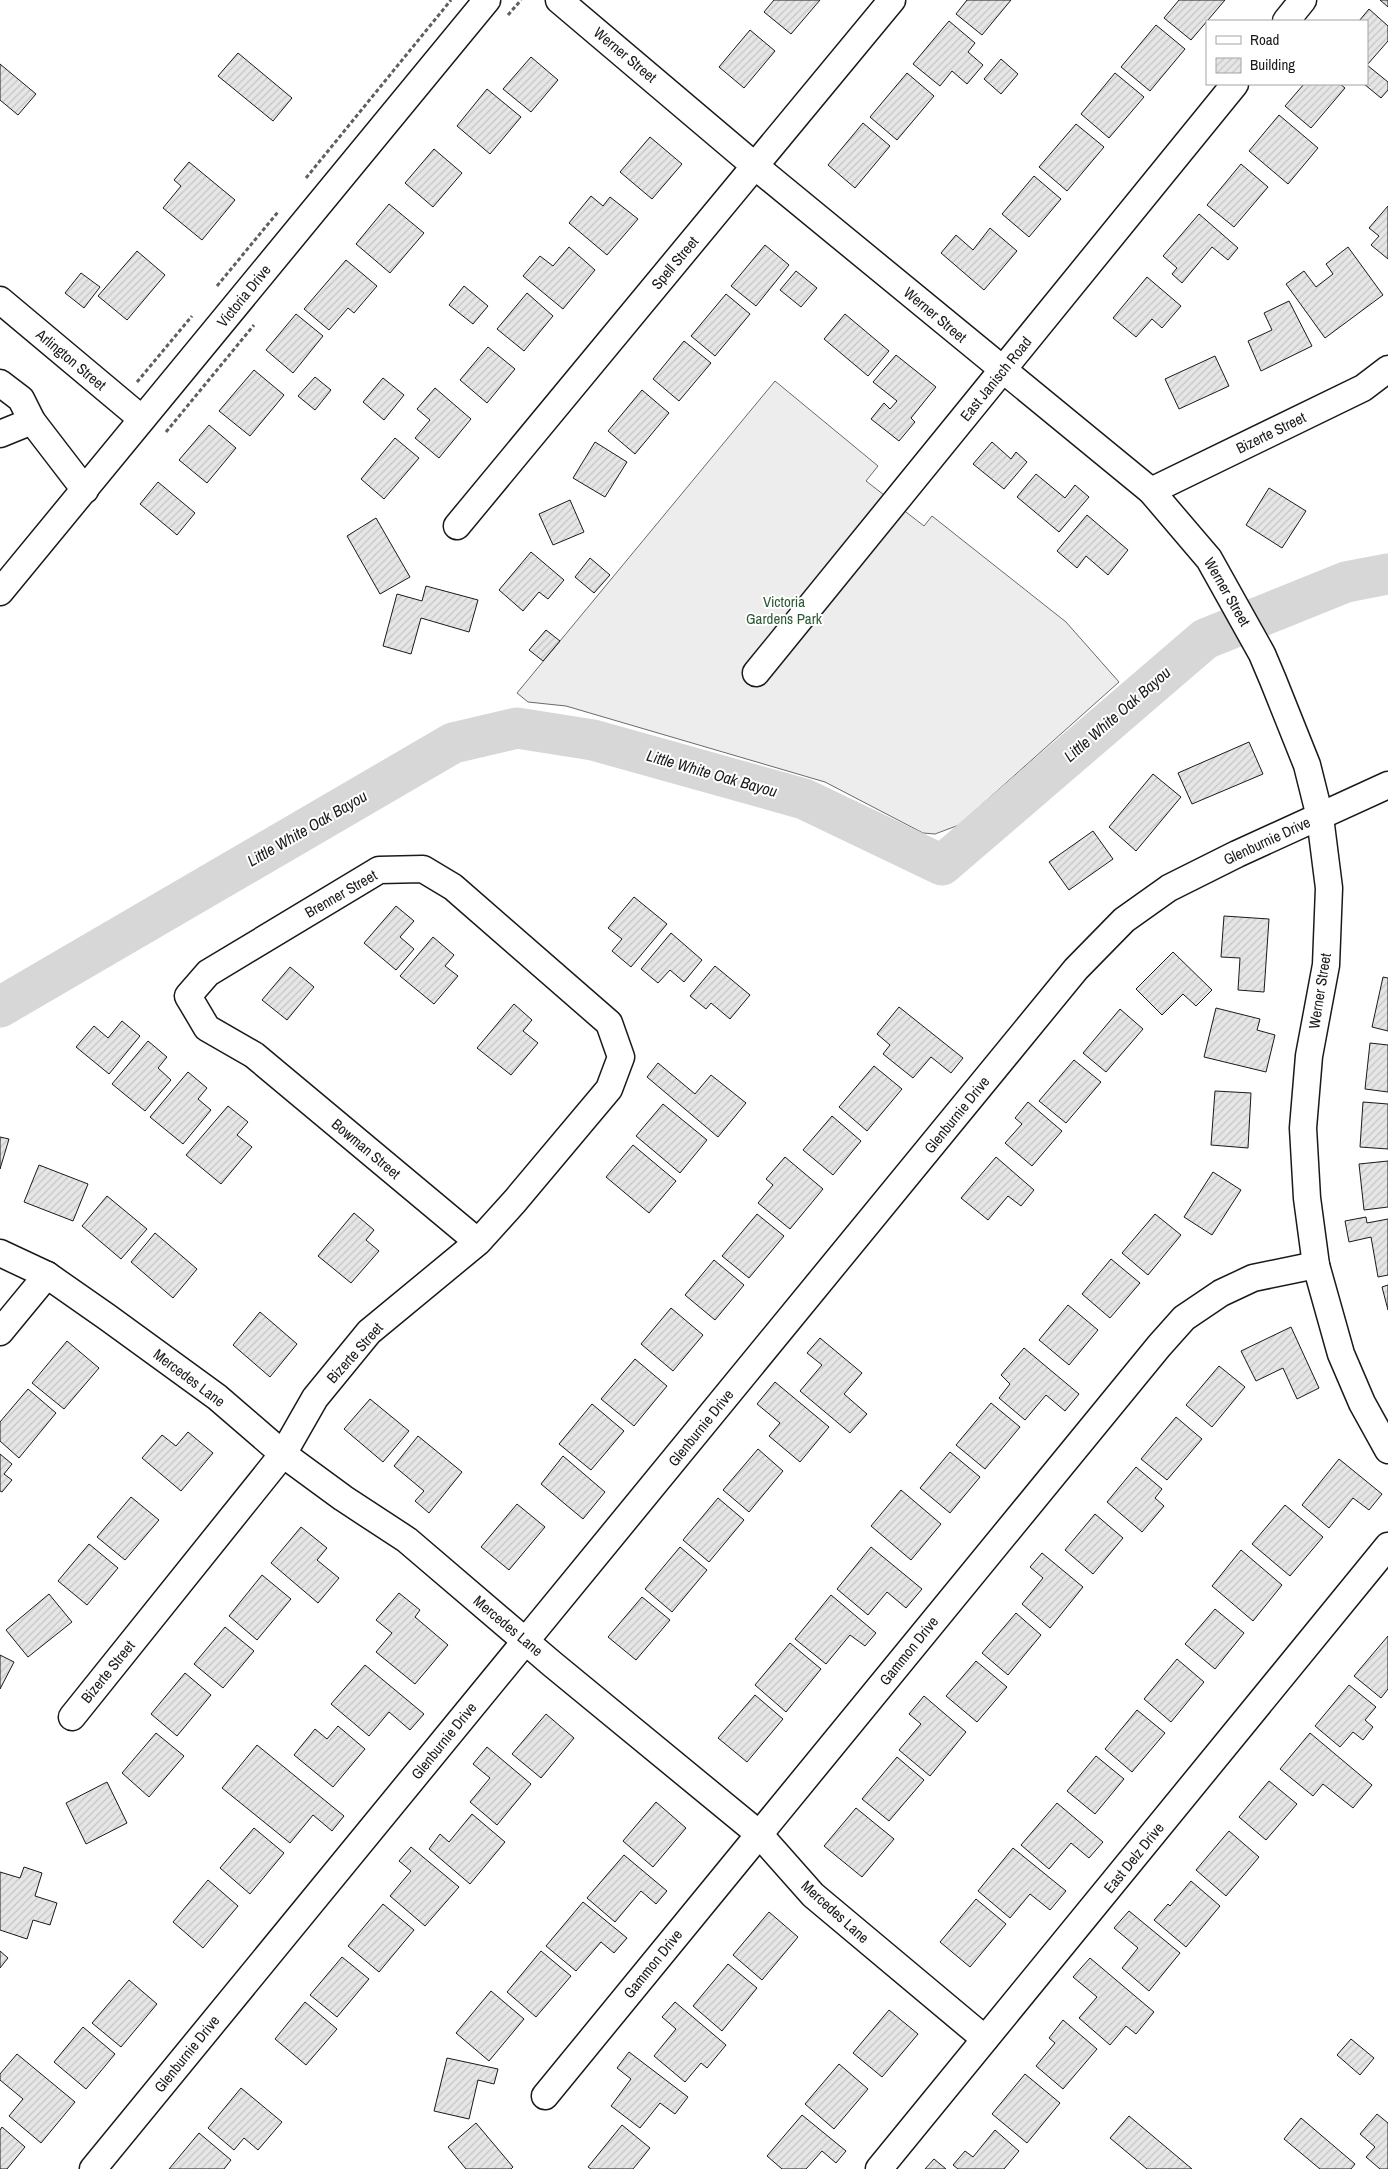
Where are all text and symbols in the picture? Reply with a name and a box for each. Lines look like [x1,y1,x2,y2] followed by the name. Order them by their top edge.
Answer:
[1206,20,1368,85] legend
[589,22,662,88] street label: Werner Street
[1250,29,1279,50] text: Road
[1250,54,1295,75] text: Building
[646,231,703,294] street label: Spell Street
[212,260,275,331] street label: Victoria Drive
[899,282,972,348] street label: Werner Street
[31,323,111,395] street label: Arlington Street
[955,332,1036,425] street label: East Janisch Road
[1232,406,1310,458] street label: Bizerte Street
[1199,553,1256,631] street label: Werner Street
[746,591,823,629] park label: Victoria Gardens Park
[1059,661,1175,767] water label: Little White Oak Bayou
[644,744,780,802] water label: Little White Oak Bayou
[243,785,371,871] water label: Little White Oak Bayou
[1220,811,1314,870] street label: Glenburnie Drive
[301,864,381,923] street label: Brenner Street
[1303,951,1336,1030] street label: Werner Street
[919,1072,994,1158] street label: Glenburnie Drive
[327,1114,406,1184] street label: Bowman Street
[322,1317,388,1388] street label: Bizerte Street
[149,1344,230,1412] street label: Mercedes Lane
[663,1385,738,1471] street label: Glenburnie Drive
[469,1590,548,1661] street label: Mercedes Lane
[874,1612,943,1690] street label: Gammon Drive
[76,1635,140,1708] street label: Bizerte Street
[406,1698,481,1784] street label: Glenburnie Drive
[1099,1818,1169,1897] street label: East Delz Drive
[797,1875,874,1948] street label: Mercedes Lane
[618,1925,687,2003] street label: Gammon Drive
[149,2011,224,2097] street label: Glenburnie Drive

